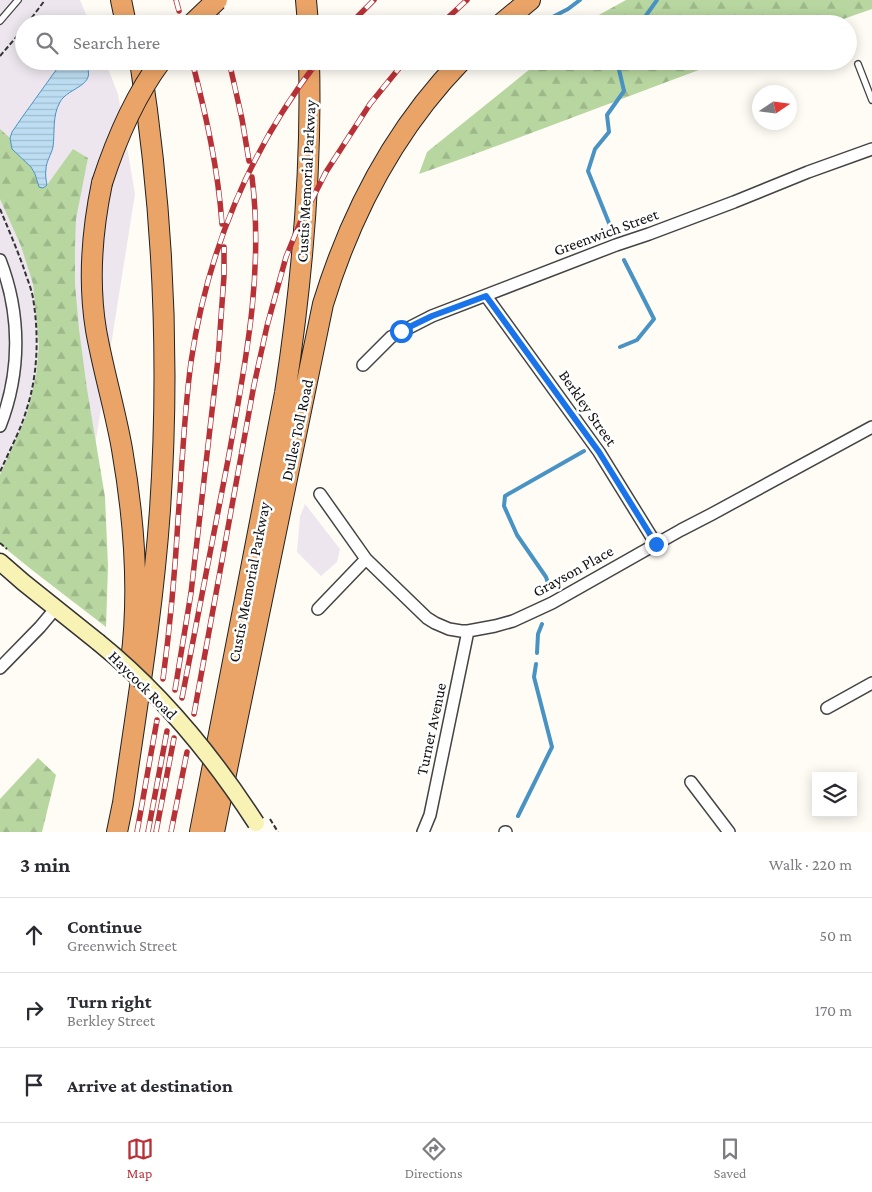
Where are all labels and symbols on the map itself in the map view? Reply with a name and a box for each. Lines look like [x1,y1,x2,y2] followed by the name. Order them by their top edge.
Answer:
[752,85,797,130] north arrow
[293,99,320,263] street label: Custis Memorial Parkway
[552,205,661,259] street label: Greenwich Street
[390,320,413,343] route start
[555,367,621,450] street label: Berkley Street
[278,377,316,482] street label: Dulles Toll Road
[225,500,274,664] street label: Custis Memorial Parkway
[645,533,668,556] route end
[530,542,617,601] street label: Grayson Place
[105,647,181,724] street label: Haycock Road
[413,681,449,777] street label: Turner Avenue

